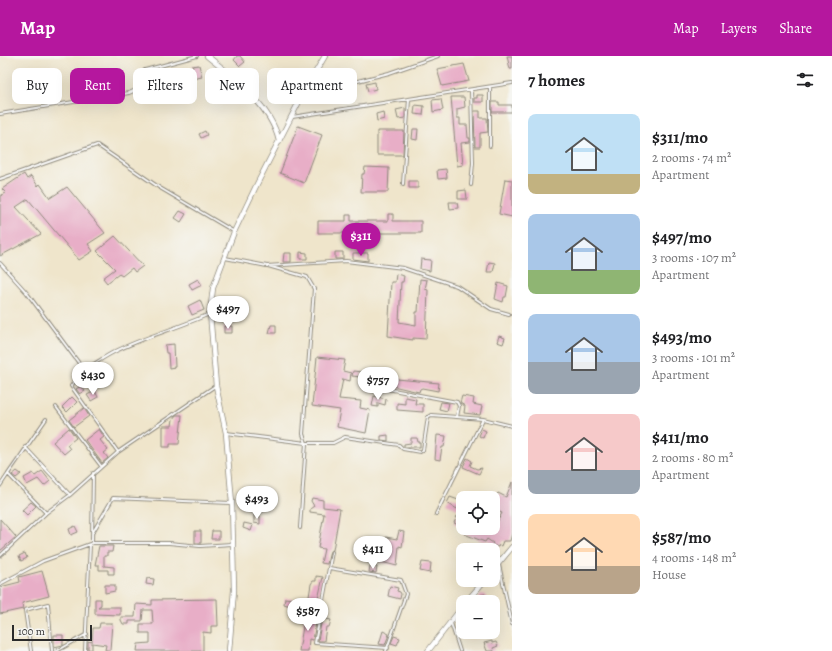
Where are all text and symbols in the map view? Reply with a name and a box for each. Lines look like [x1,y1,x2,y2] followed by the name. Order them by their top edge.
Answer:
[20,15,55,41] text: Map
[673,19,699,38] text: Map
[721,19,757,38] text: Layers
[779,19,812,38] text: Share
[12,68,62,104] chip: Buy
[70,68,125,104] chip: Rent
[133,68,197,104] chip: Filters
[205,68,259,104] chip: New
[267,68,357,104] chip: Apartment
[528,69,585,92] text: 7 homes
[794,69,816,91] icon: filters
[652,126,708,149] text: $311/mo
[560,130,608,178] icon: home
[652,149,731,166] text: 2 rooms · 74 m²
[652,166,710,183] text: Apartment
[337,223,385,257] pin: $311
[652,226,712,249] text: $497/mo
[351,227,371,244] text: $311
[560,230,608,278] icon: home
[652,249,736,266] text: 3 rooms · 107 m²
[652,266,710,283] text: Apartment
[204,296,252,330] pin: $497
[216,300,240,317] text: $497
[652,326,712,349] text: $493/mo
[560,330,608,378] icon: home
[652,349,735,366] text: 3 rooms · 101 m²
[69,362,117,396] pin: $430
[81,366,105,383] text: $430
[652,366,710,383] text: Apartment
[354,367,402,401] pin: $757
[367,371,389,388] text: $757
[652,426,709,449] text: $411/mo
[560,430,608,478] icon: home
[652,449,733,466] text: 2 rooms · 80 m²
[652,466,710,483] text: Apartment
[233,486,281,520] pin: $493
[245,490,269,507] text: $493
[456,491,500,639] map controls
[456,491,500,535] button: locate
[652,526,711,549] text: $587/mo
[560,530,608,578] icon: home
[349,536,397,570] pin: $411
[362,540,384,557] text: $411
[456,543,500,587] button: +
[652,549,736,566] text: 4 rooms · 148 m²
[652,566,686,583] text: House
[456,595,500,639] button: −
[284,598,332,632] pin: $587
[296,602,320,619] text: $587
[12,623,92,642] scale bar
[18,624,45,639] text: 100 m

